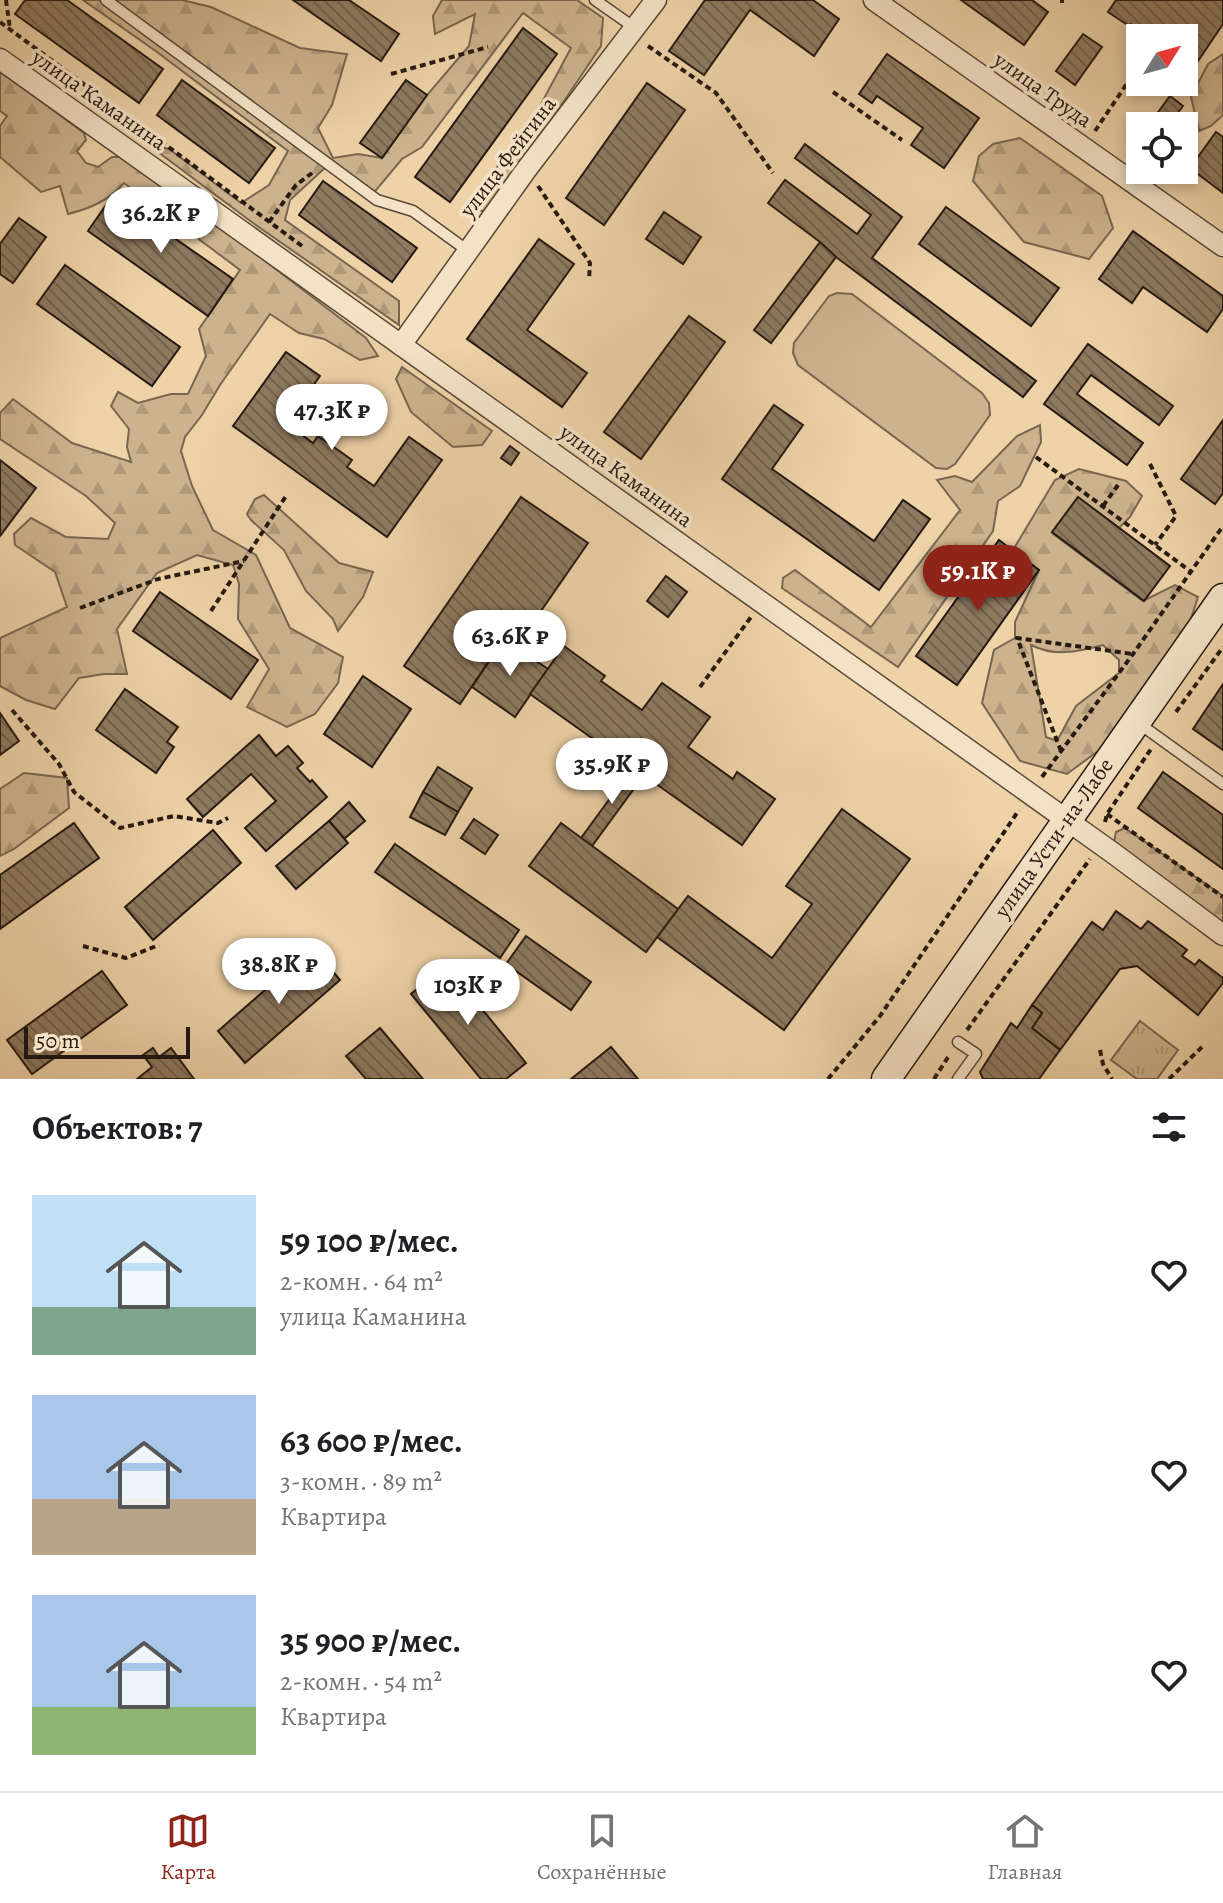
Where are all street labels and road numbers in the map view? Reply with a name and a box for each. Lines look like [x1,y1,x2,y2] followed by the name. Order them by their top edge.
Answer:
[25,42,173,158] street label: улица Каманина
[987,44,1099,135] street label: улица Труда
[452,90,564,224] street label: улица Фейгина
[552,417,699,535] street label: улица Каманина
[987,752,1121,925] street label: улица Усти-на-Лабе

